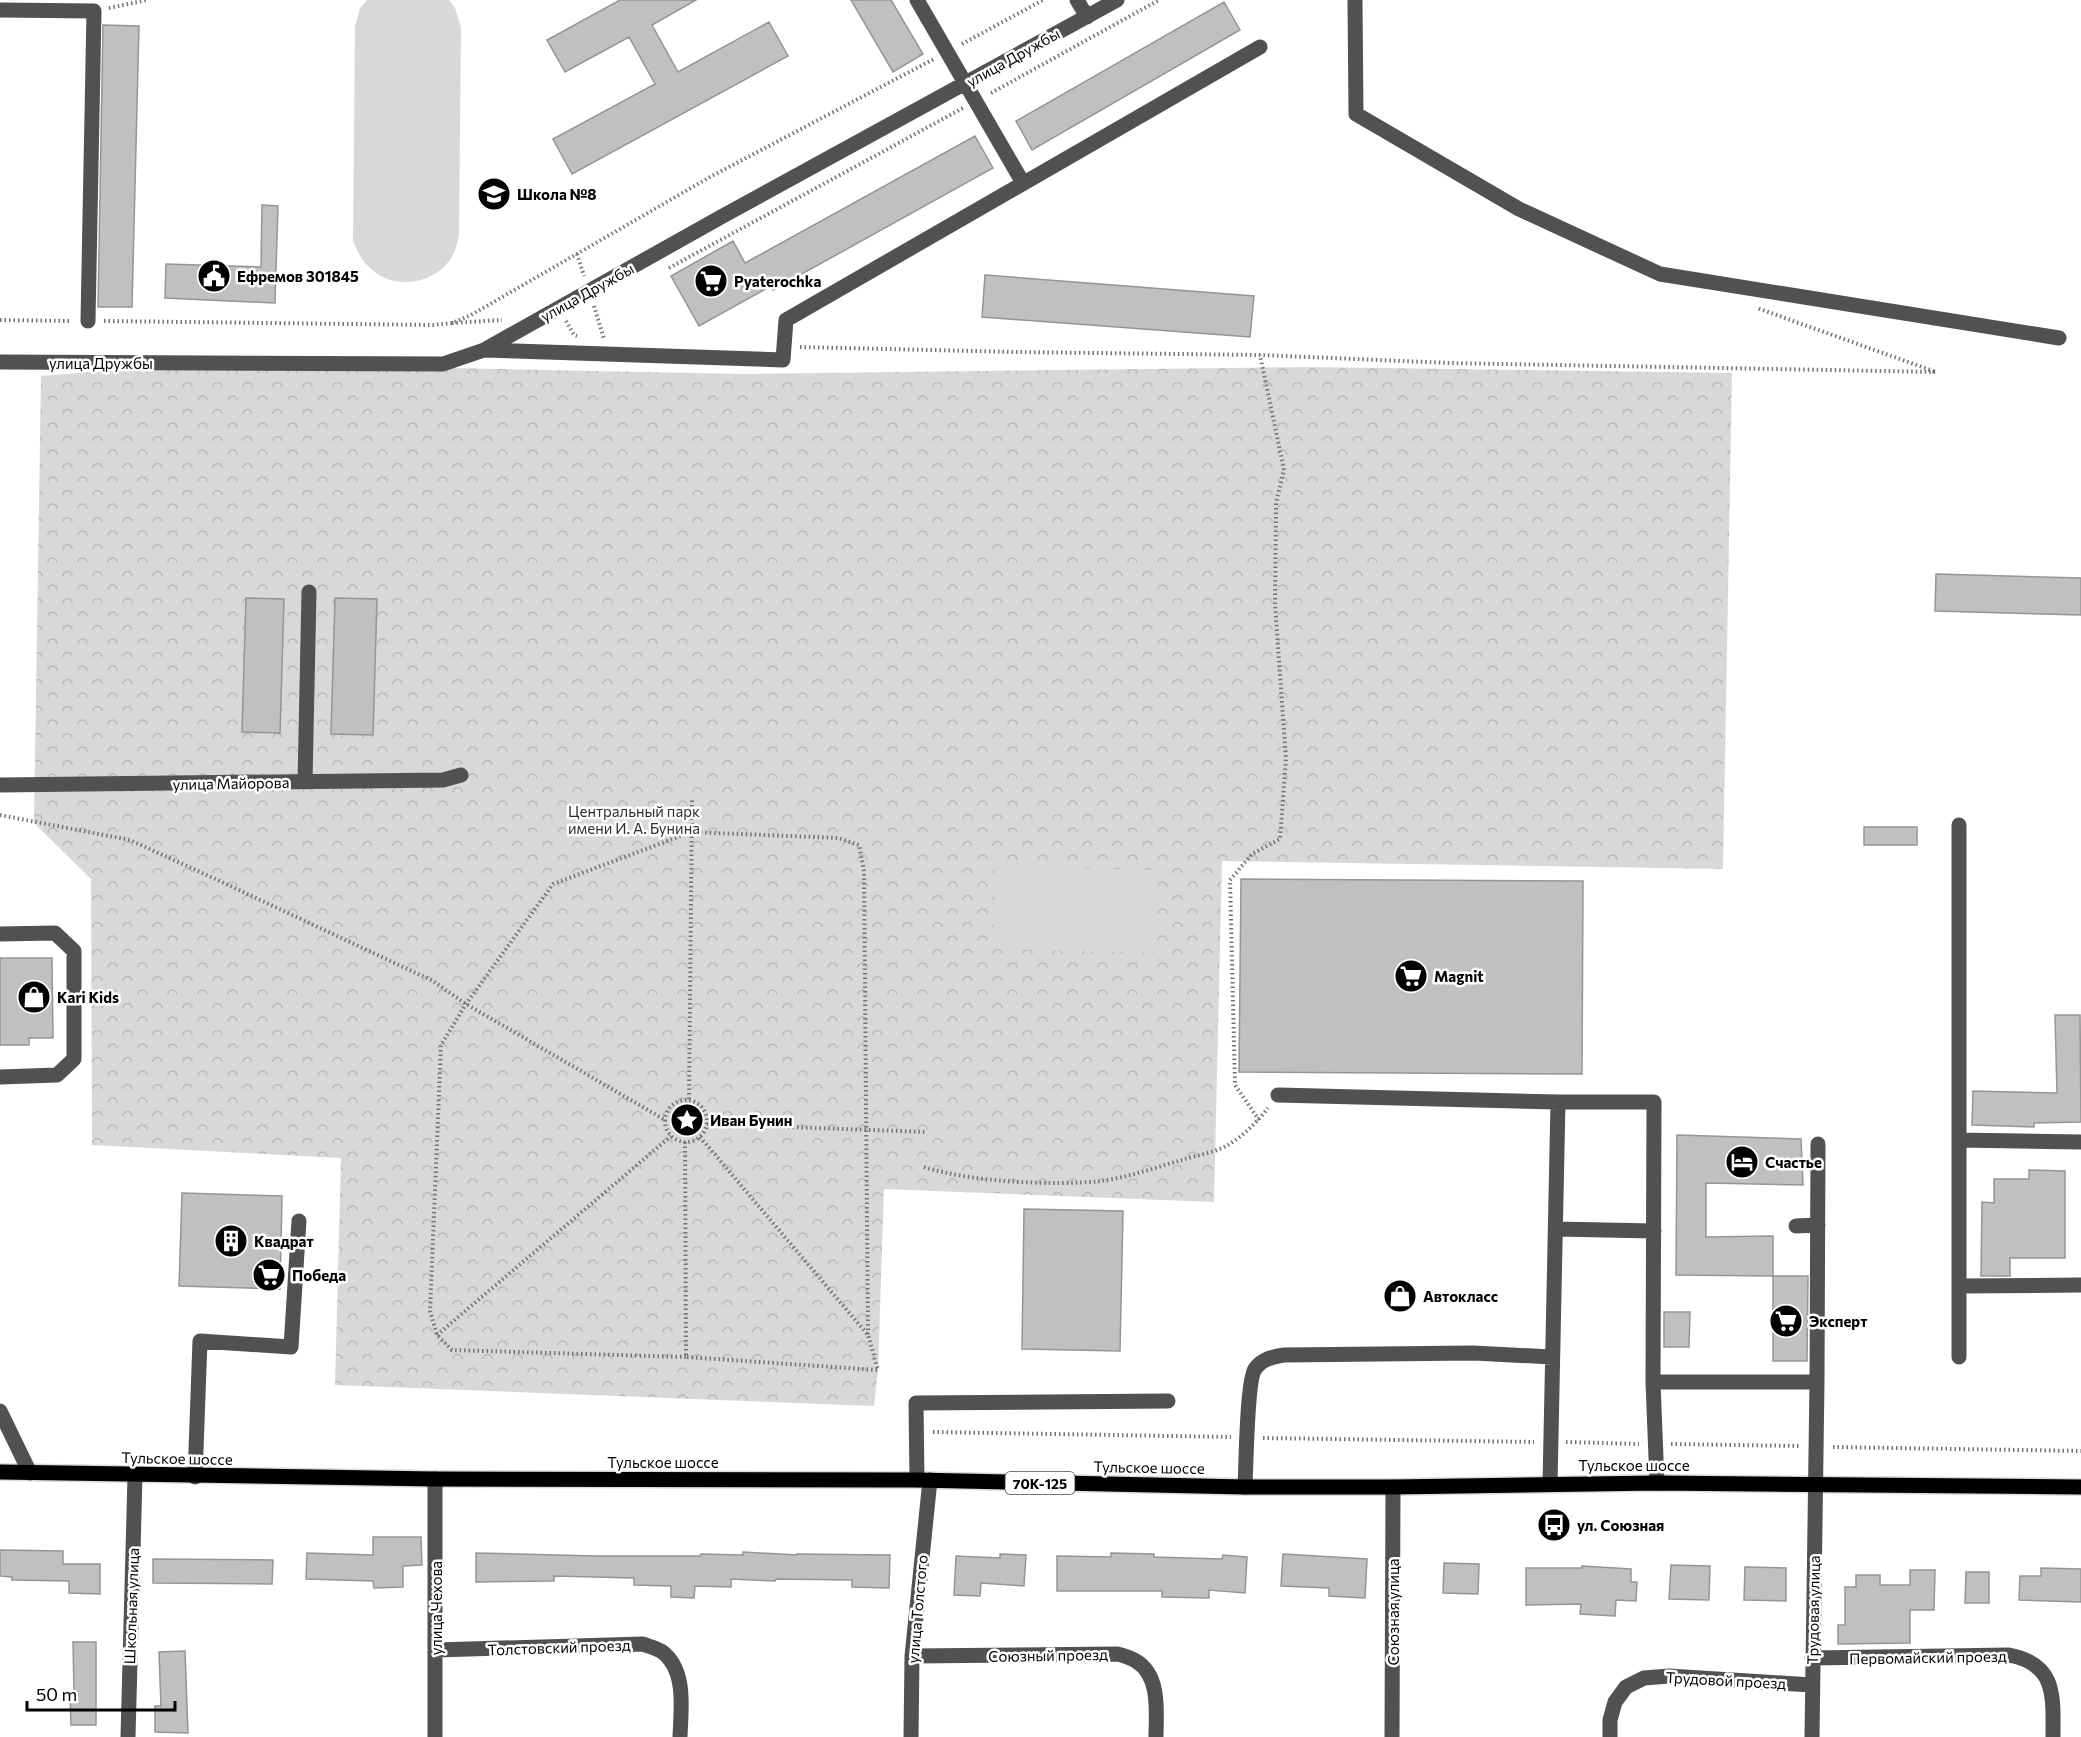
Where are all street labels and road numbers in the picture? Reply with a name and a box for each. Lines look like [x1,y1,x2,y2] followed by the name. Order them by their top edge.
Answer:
[963,24,1063,90] street label: улица Дружбы
[537,259,637,325] street label: улица Дружбы
[49,354,153,372] street label: улица Дружбы
[172,773,290,793] street label: улица Майорова
[121,1448,233,1468] street label: Тульское шоссе
[607,1453,719,1471] street label: Тульское шоссе
[1578,1456,1690,1474] street label: Тульское шоссе
[1093,1457,1205,1477] street label: Тульское шоссе
[1006,1472,1074,1494] road number: 70К-125
[120,1547,142,1665] street label: Школьная улица
[903,1554,931,1664] street label: улица Толстого
[1803,1555,1823,1665] street label: Трудовая улица
[1384,1559,1402,1665] street label: Союзная улица
[427,1561,445,1655] street label: улица Чехова
[487,1636,631,1658] street label: Толстовский проезд
[988,1645,1108,1665] street label: Союзный проезд
[1849,1647,2007,1667] street label: Первомайский проезд
[1665,1668,1787,1692] street label: Трудовой проезд

